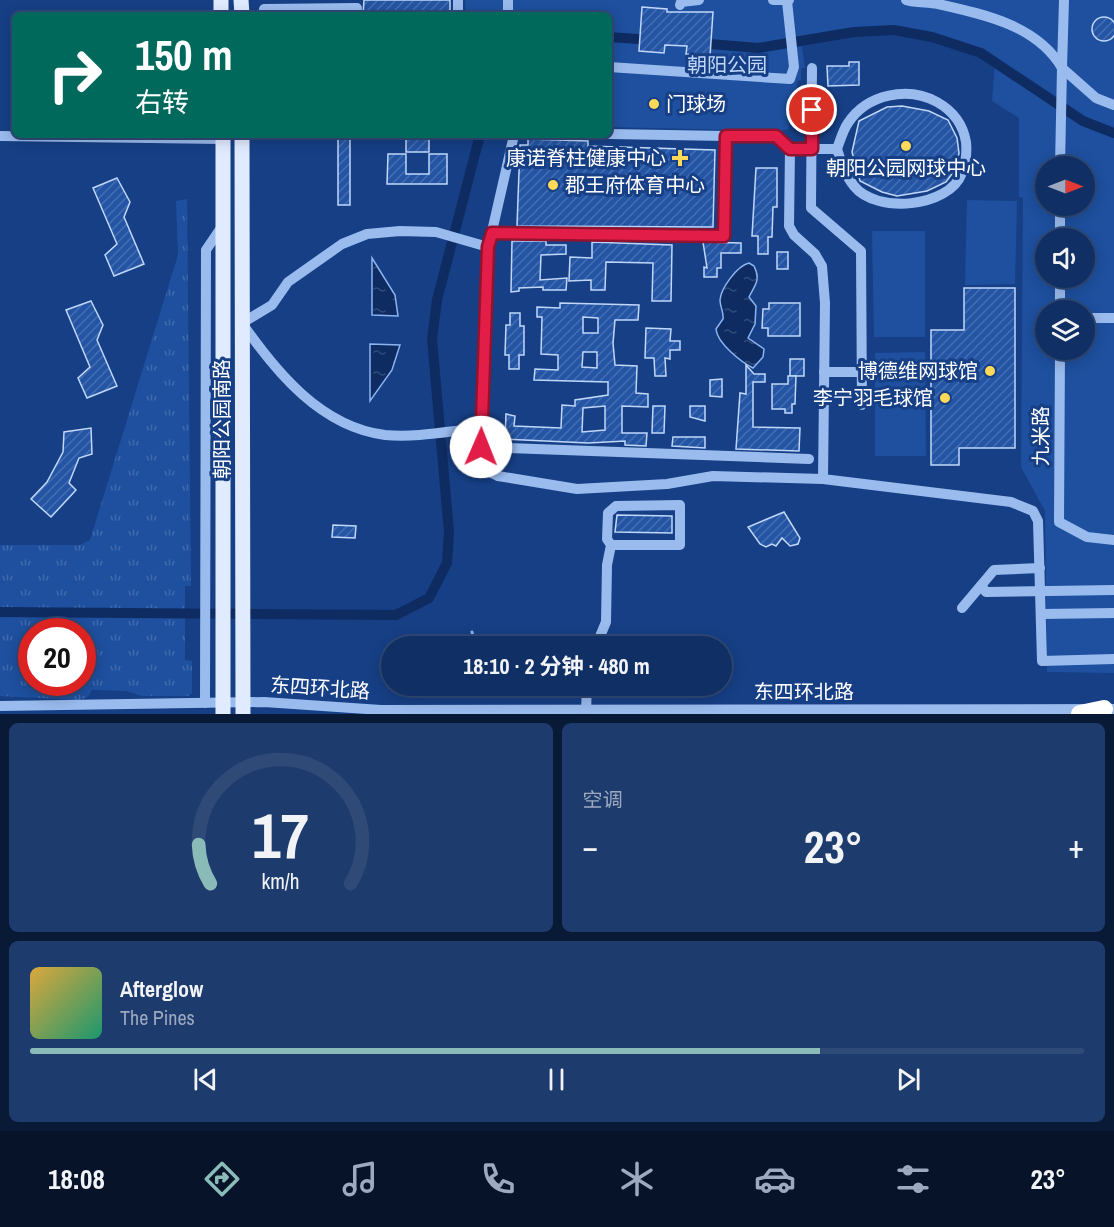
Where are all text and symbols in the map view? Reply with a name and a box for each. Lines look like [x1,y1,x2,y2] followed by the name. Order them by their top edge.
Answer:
[135,27,233,83] text: 150 m
[36,36,114,114] icon: right
[687,51,767,78] park label: 朝阳公园
[135,84,189,120] text: 右转
[786,84,837,135] pin
[666,90,726,117] place label: 门球场
[795,93,828,126] icon: arrive
[647,97,661,111] marker: 门球场
[899,139,913,153] marker: 朝阳公园网球中心
[506,144,666,171] place label: 康诺脊柱健康中心
[671,149,689,167] marker: 康诺脊柱健康中心
[826,154,986,181] place label: 朝阳公园网球中心
[1035,156,1095,216] north arrow
[1035,156,1095,360] map controls
[565,171,705,198] place label: 郡王府体育中心
[546,178,560,192] marker: 郡王府体育中心
[1035,228,1095,288] button: sound
[1035,300,1095,360] button: layers
[858,357,978,384] place label: 博德维网球馆
[208,359,235,479] street label: 朝阳公园南路
[983,364,997,378] marker: 博德维网球馆
[813,384,933,411] place label: 李宁羽毛球馆
[938,391,952,405] marker: 李宁羽毛球馆
[1027,406,1054,466] street label: 九米路
[449,415,513,479] position arrow
[18,618,96,696] speed limit sign: 20
[463,651,650,681] text: 18:10 · 2 分钟 · 480 m
[269,671,371,704] street label: 东四环北路
[754,678,854,705] street label: 东四环北路
[583,786,623,813] text: 空调
[252,793,309,877] text: 17
[804,816,863,877] text: 23°
[583,824,598,868] text: −
[1068,824,1084,868] text: +
[262,868,300,897] text: km/h
[120,974,203,1004] text: Afterglow
[120,1004,195,1031] text: The Pines
[189,1063,222,1096] icon: previous
[540,1063,573,1096] icon: pause
[892,1063,925,1096] icon: next
[201,1158,243,1200] icon: directions
[339,1158,381,1200] icon: music
[477,1158,519,1200] icon: phone
[616,1158,658,1200] icon: climate
[754,1158,796,1200] icon: car
[892,1158,934,1200] icon: filters
[48,1161,105,1197] text: 18:08
[1030,1161,1066,1197] text: 23°

